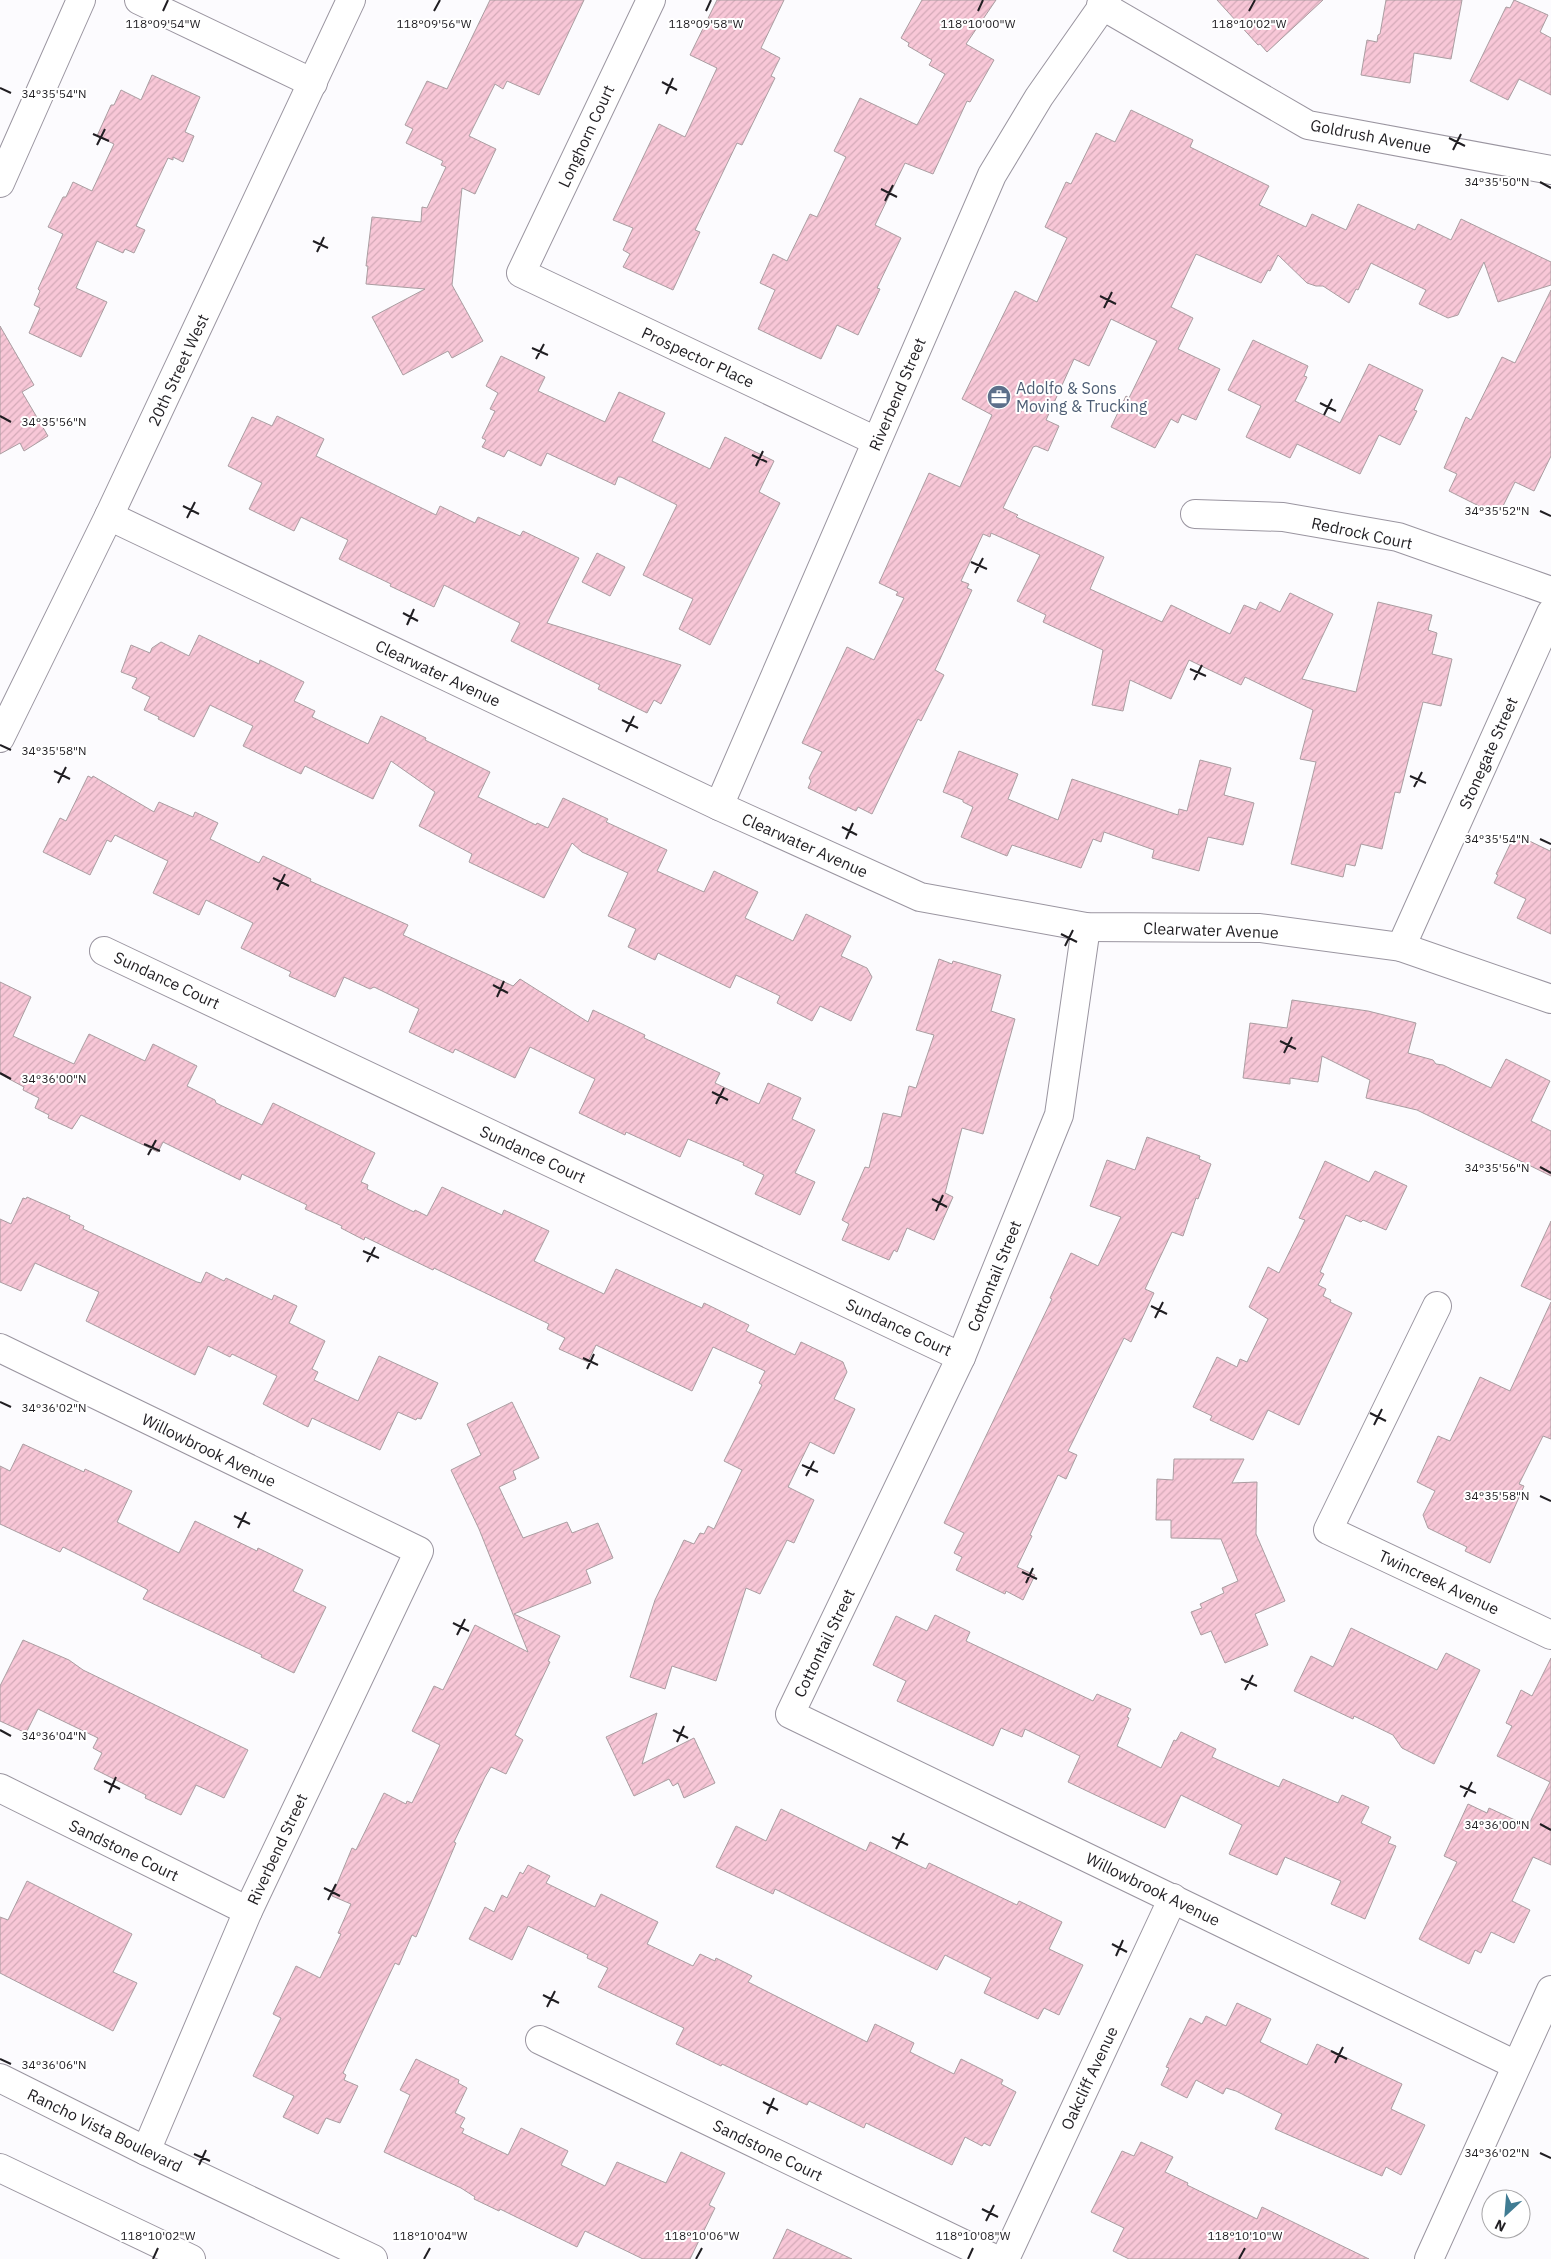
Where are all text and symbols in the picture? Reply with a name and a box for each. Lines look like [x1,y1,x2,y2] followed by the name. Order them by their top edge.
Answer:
[126,16,201,31] text: 118°09'54"W
[397,16,472,31] text: 118°09'56"W
[669,16,744,31] text: 118°09'58"W
[941,16,1016,31] text: 118°10'00"W
[1212,16,1287,31] text: 118°10'02"W
[554,82,618,190] street label: Longhorn Court
[21,86,87,101] text: 34°35'54"N
[1309,114,1433,158] street label: Goldrush Avenue
[1464,174,1530,189] text: 34°35'50"N
[143,311,213,429] street label: 20th Street West
[639,322,758,392] street label: Prospector Place
[864,335,930,453] street label: Riverbend Street
[1016,378,1148,416] place label: Adolfo & Sons Moving & Trucking
[986,384,1012,410] office icon: Adolfo & Sons Moving & Trucking
[21,414,87,429] text: 34°35'56"N
[1464,503,1530,518] text: 34°35'52"N
[1310,513,1414,553] street label: Redrock Court
[372,635,504,711] street label: Clearwater Avenue
[1454,694,1522,812] street label: Stonegate Street
[21,743,87,758] text: 34°35'58"N
[739,808,871,882] street label: Clearwater Avenue
[1464,831,1530,846] text: 34°35'54"N
[1143,918,1279,942] street label: Clearwater Avenue
[111,947,223,1013] street label: Sundance Court
[21,1071,87,1086] text: 34°36'00"N
[477,1121,589,1187] street label: Sundance Court
[1464,1160,1530,1175] text: 34°35'56"N
[963,1217,1025,1335] street label: Cottontail Street
[843,1294,955,1360] street label: Sundance Court
[21,1400,87,1415] text: 34°36'02"N
[139,1409,279,1491] street label: Willowbrook Avenue
[1464,1488,1530,1503] text: 34°35'58"N
[1375,1545,1503,1619] street label: Twincreek Avenue
[789,1586,859,1700] street label: Cottontail Street
[21,1728,87,1743] text: 34°36'04"N
[242,1790,312,1908] street label: Riverbend Street
[66,1815,182,1885] street label: Sandstone Court
[1464,1817,1530,1832] text: 34°36'00"N
[1083,1848,1223,1930] street label: Willowbrook Avenue
[1056,2023,1122,2133] street label: Oakcliff Avenue
[21,2057,87,2072] text: 34°36'06"N
[24,2084,186,2176] street label: Rancho Vista Boulevard
[710,2115,826,2185] street label: Sandstone Court
[1464,2145,1530,2160] text: 34°36'02"N
[1481,2189,1531,2239] north arrow
[1492,2215,1509,2236] text: N
[121,2228,196,2243] text: 118°10'02"W
[393,2228,468,2243] text: 118°10'04"W
[665,2228,740,2243] text: 118°10'06"W
[936,2228,1011,2243] text: 118°10'08"W
[1208,2228,1283,2243] text: 118°10'10"W

